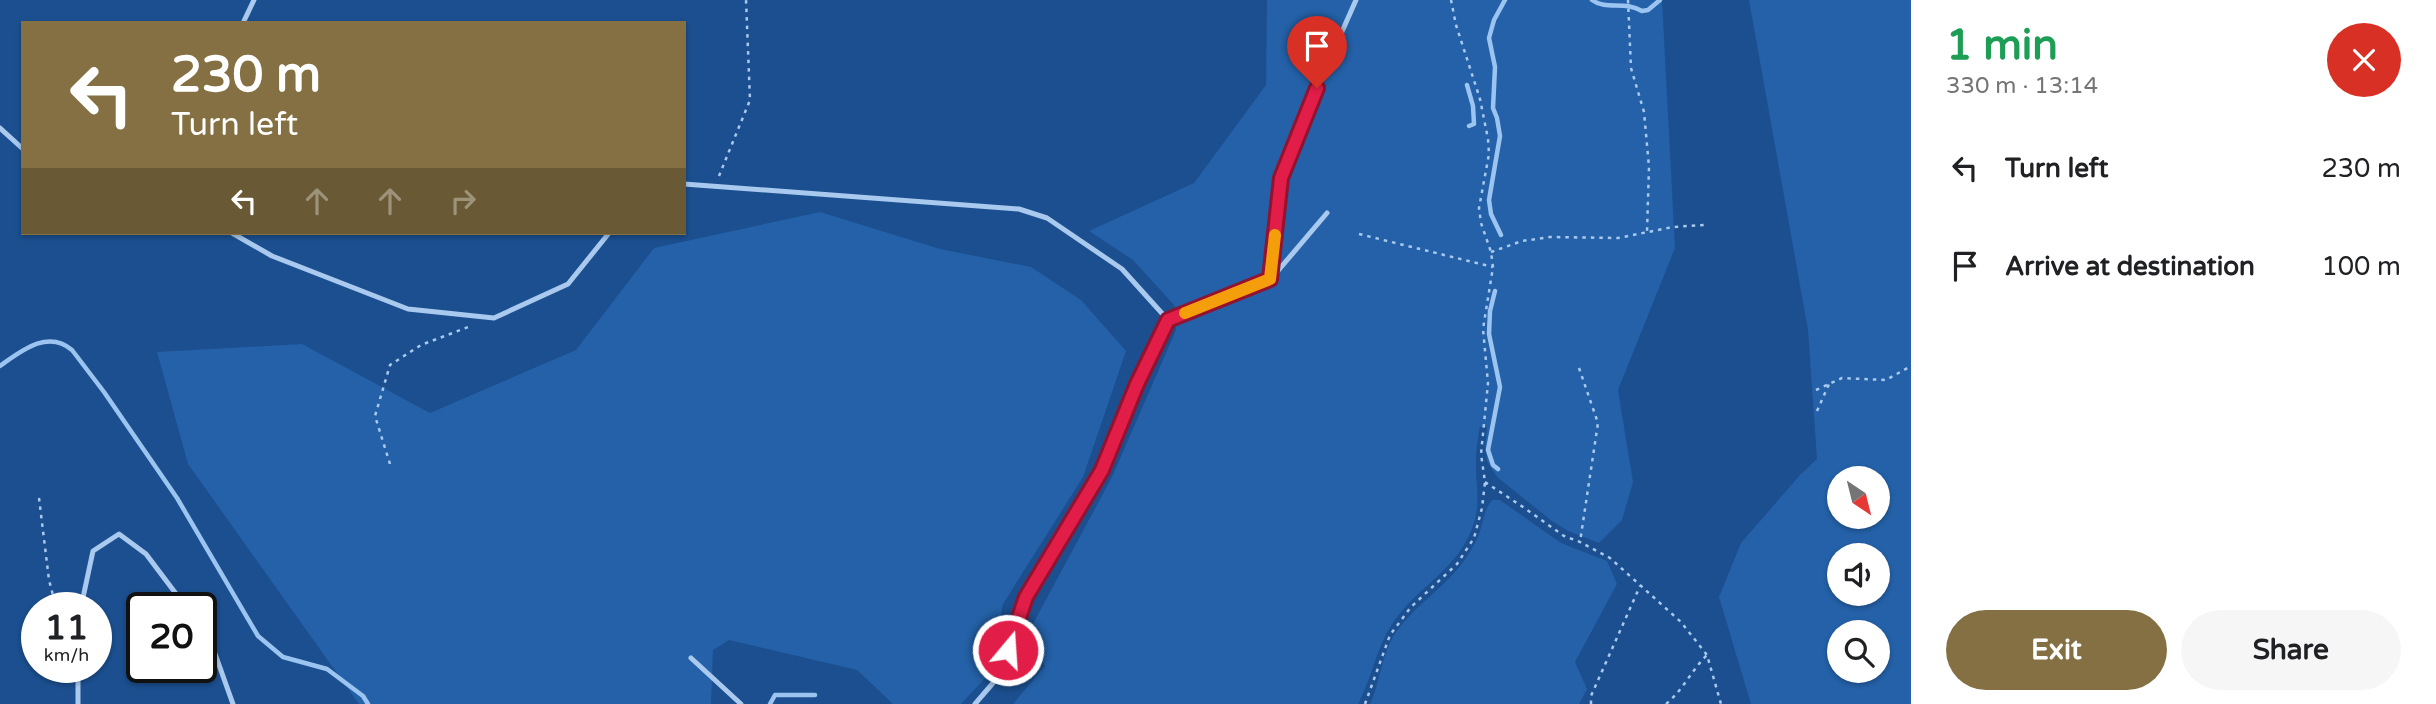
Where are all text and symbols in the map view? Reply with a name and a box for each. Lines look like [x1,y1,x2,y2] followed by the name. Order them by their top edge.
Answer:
[1287,16,1347,88] pin
[1946,20,2058,71] text: 1 min
[2327,23,2401,97] button: close
[1298,27,1336,65] icon: arrive
[171,46,321,105] text: 230 m
[56,49,147,140] icon: left
[1946,72,2098,100] text: 330 m · 13:14
[171,106,298,144] text: Turn left
[1946,149,1984,187] icon: left
[2005,153,2108,184] text: Turn left
[2321,153,2401,184] text: 230 m
[225,182,263,220] icon: left
[298,182,336,220] icon: ahead
[371,182,409,220] icon: ahead
[444,182,482,220] icon: right
[1946,247,1984,285] icon: arrive
[2005,251,2255,282] text: Arrive at destination
[2321,251,2401,282] text: 100 m
[1827,466,1890,528] north arrow
[1827,466,1890,683] map controls
[1827,543,1890,606] button: sound
[126,592,217,683] speed limit sign: 20
[45,607,88,649] text: 11
[1946,610,2167,690] button: Exit
[2181,610,2401,690] button: Share
[971,613,1045,687] position arrow
[1827,620,1890,683] button: search
[44,644,89,666] text: km/h

